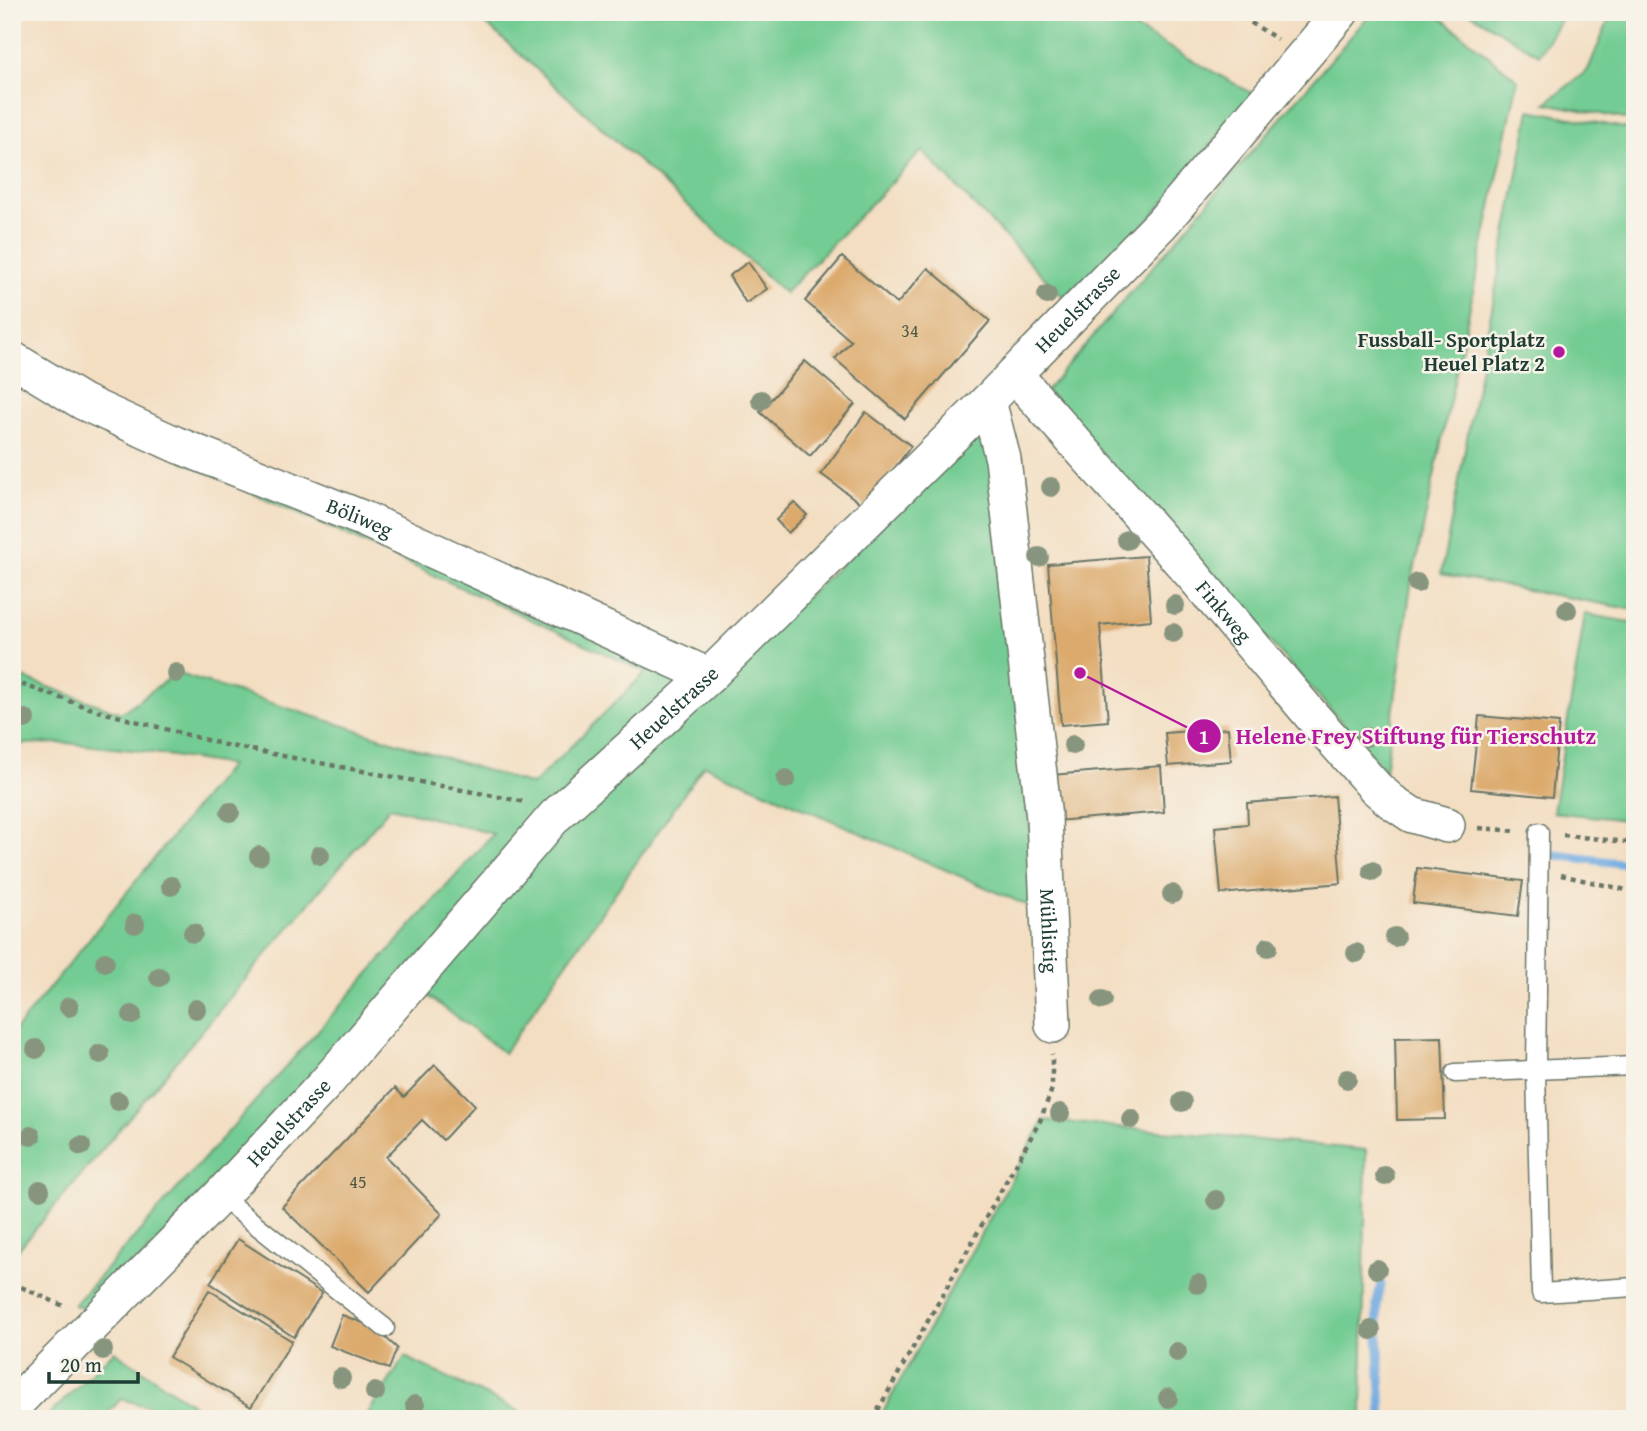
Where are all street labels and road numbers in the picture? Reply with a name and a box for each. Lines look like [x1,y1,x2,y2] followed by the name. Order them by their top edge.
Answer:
[1027,258,1127,360] street label: Heuelstrasse
[322,490,399,545] street label: Böliweg
[1189,573,1260,650] street label: Finkweg
[622,658,726,756] street label: Heuelstrasse
[1032,888,1067,974] street label: Mühlistig
[239,1071,338,1174] street label: Heuelstrasse

